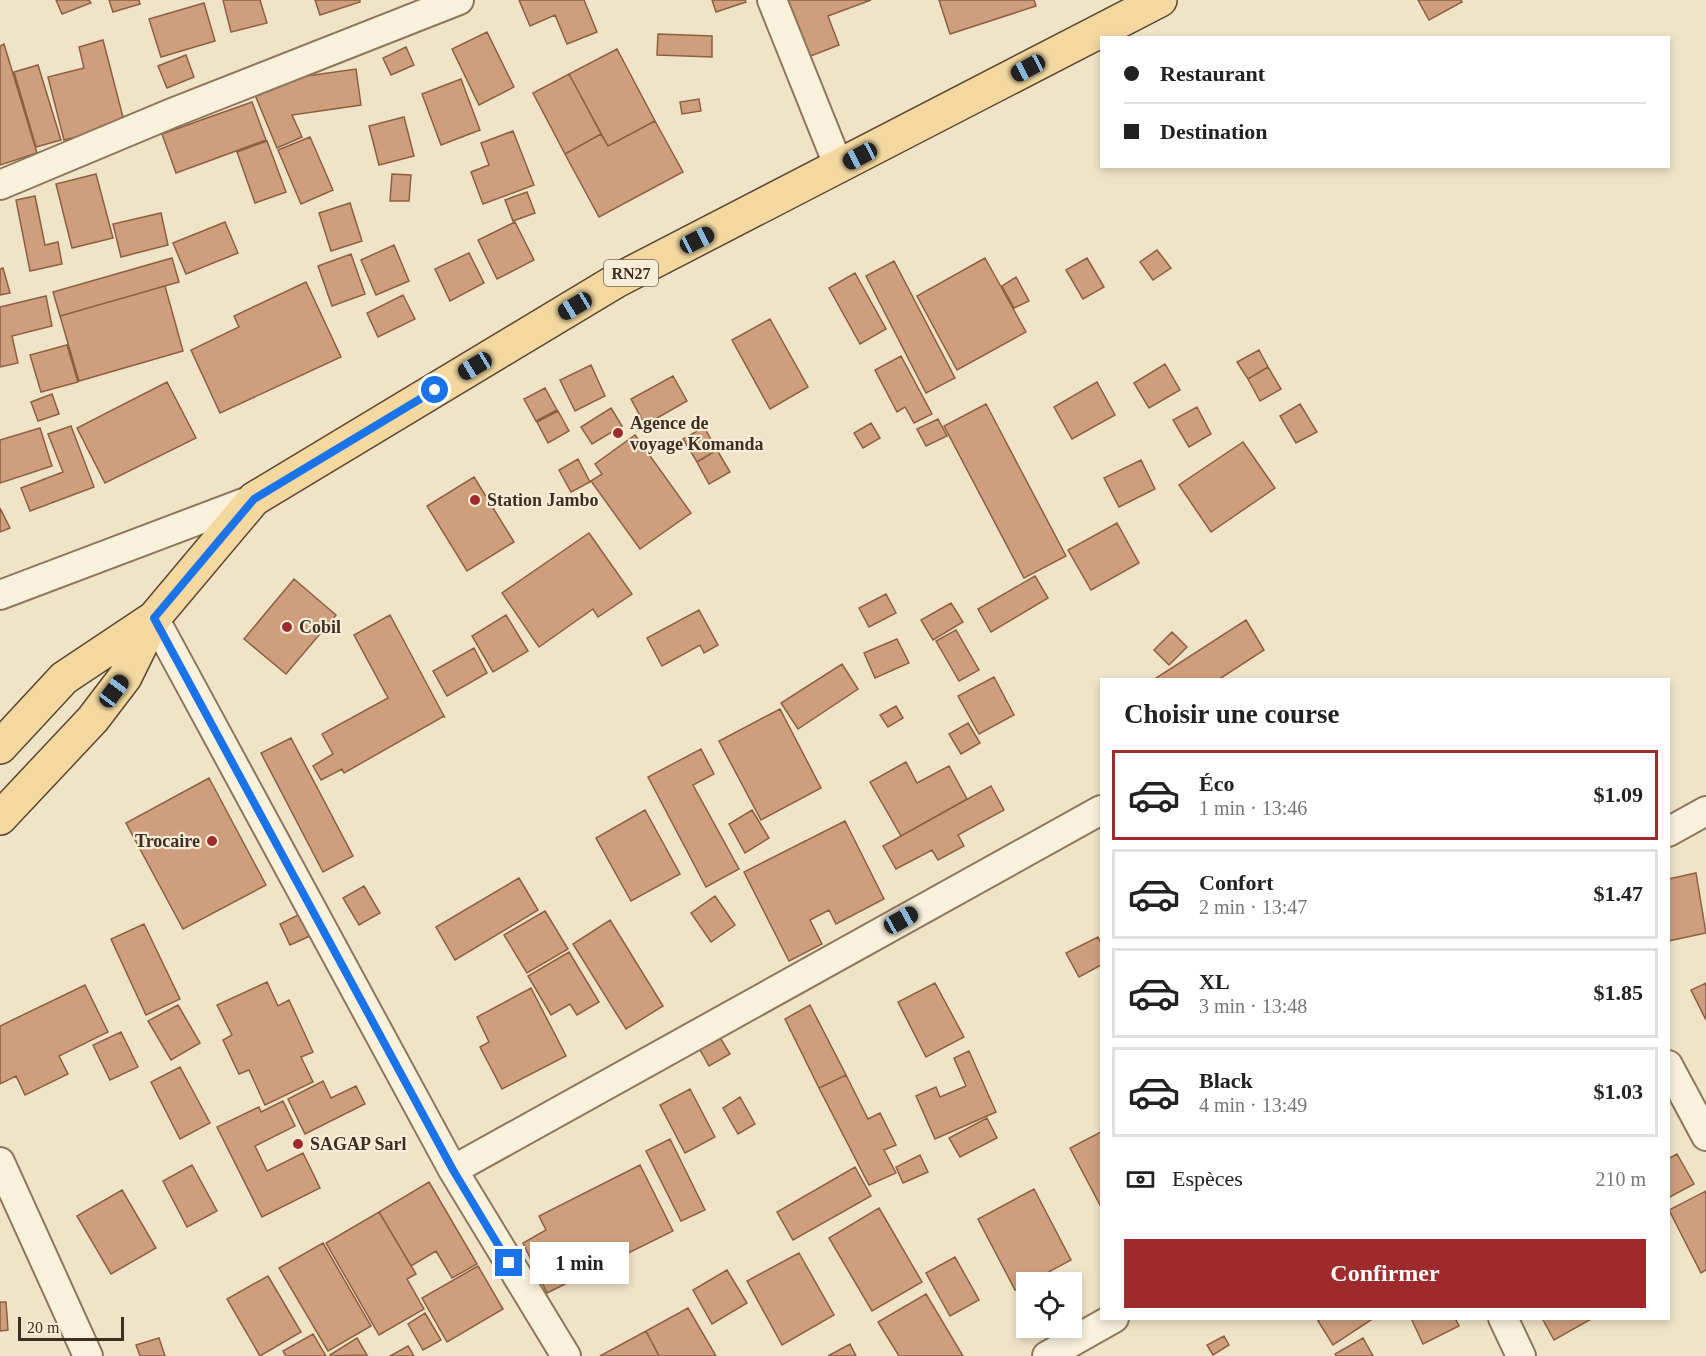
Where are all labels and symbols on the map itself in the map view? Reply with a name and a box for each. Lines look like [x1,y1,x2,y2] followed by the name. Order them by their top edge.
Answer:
[1008,52,1048,84] car
[840,140,880,172] car
[677,224,717,256] car
[604,260,658,286] road number: RN27
[555,289,595,323] car
[455,349,495,383] car
[421,376,448,403] route start
[630,413,764,454] place label: Agence de voyage Komanda
[611,426,625,440] marker: Agence de voyage Komanda
[487,490,599,510] place label: Station Jambo
[468,493,482,507] marker: Station Jambo
[299,617,341,637] place label: Cobil
[280,620,294,634] marker: Cobil
[96,671,132,711] car
[135,831,200,851] place label: Trocaire
[205,834,219,848] marker: Trocaire
[881,903,921,937] car
[310,1134,407,1154] place label: SAGAP Sarl
[291,1137,305,1151] marker: SAGAP Sarl
[530,1242,629,1284] callout: 1 min
[495,1249,522,1276] route end
[18,1314,124,1342] scale bar

